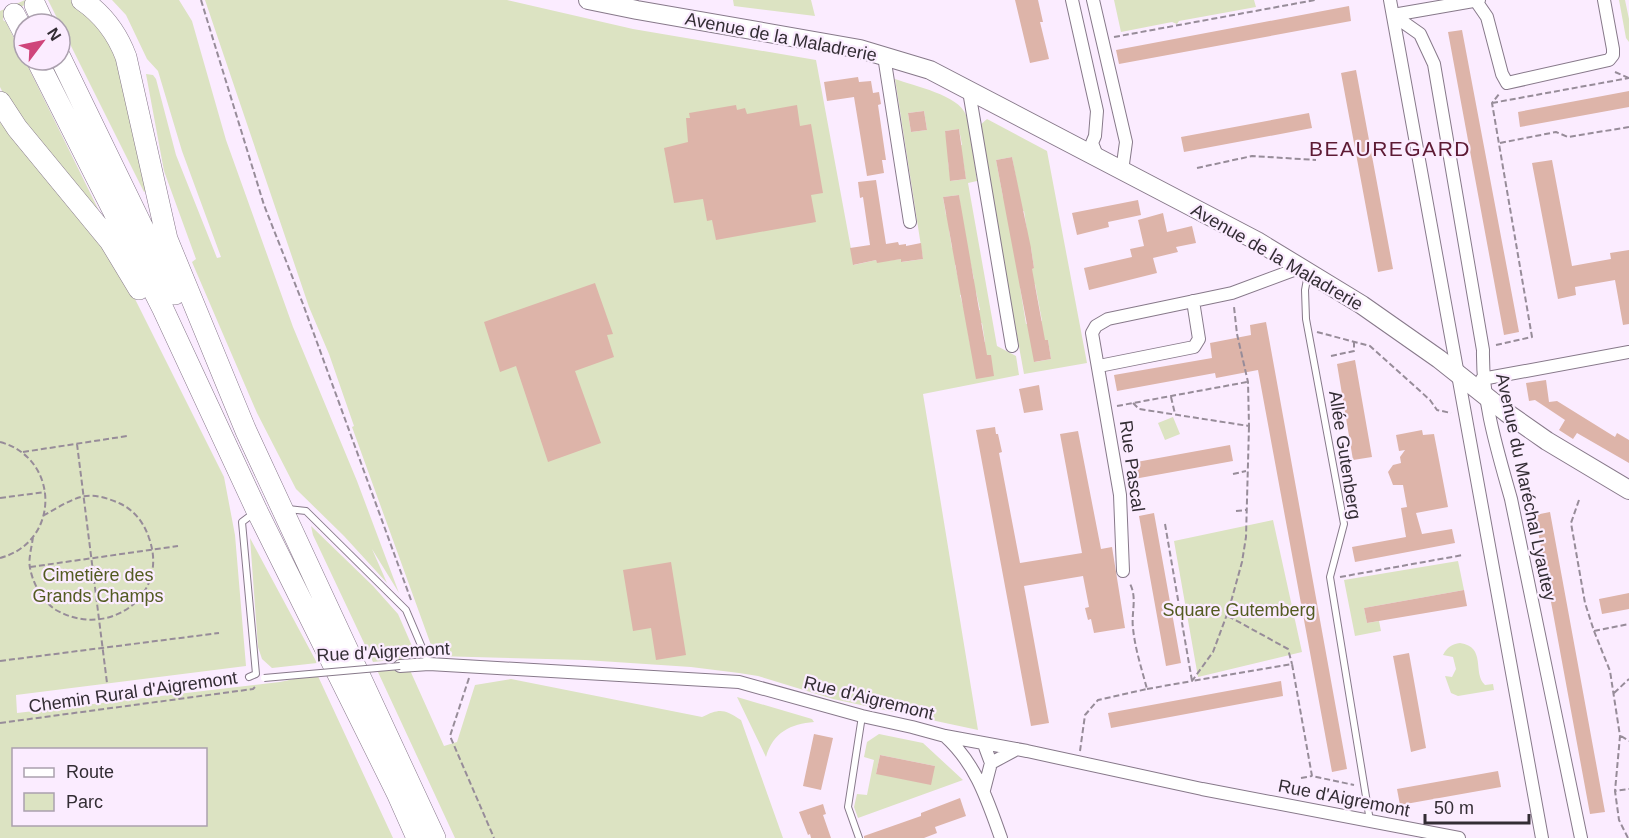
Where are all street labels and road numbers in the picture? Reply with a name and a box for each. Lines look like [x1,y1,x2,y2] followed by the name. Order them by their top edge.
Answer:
[683,9,879,65] street label: Avenue de la Maladrerie
[1188,200,1366,314] street label: Avenue de la Maladrerie
[1492,371,1560,603] street label: Avenue du Maréchal Lyautey
[1325,389,1365,521] street label: Allée Gutenberg
[1116,419,1148,513] street label: Rue Pascal
[316,639,450,665] street label: Rue d'Aigremont
[27,667,239,717] street label: Chemin Rural d'Aigremont
[802,672,936,724] street label: Rue d'Aigremont
[1277,775,1411,821] street label: Rue d'Aigremont

